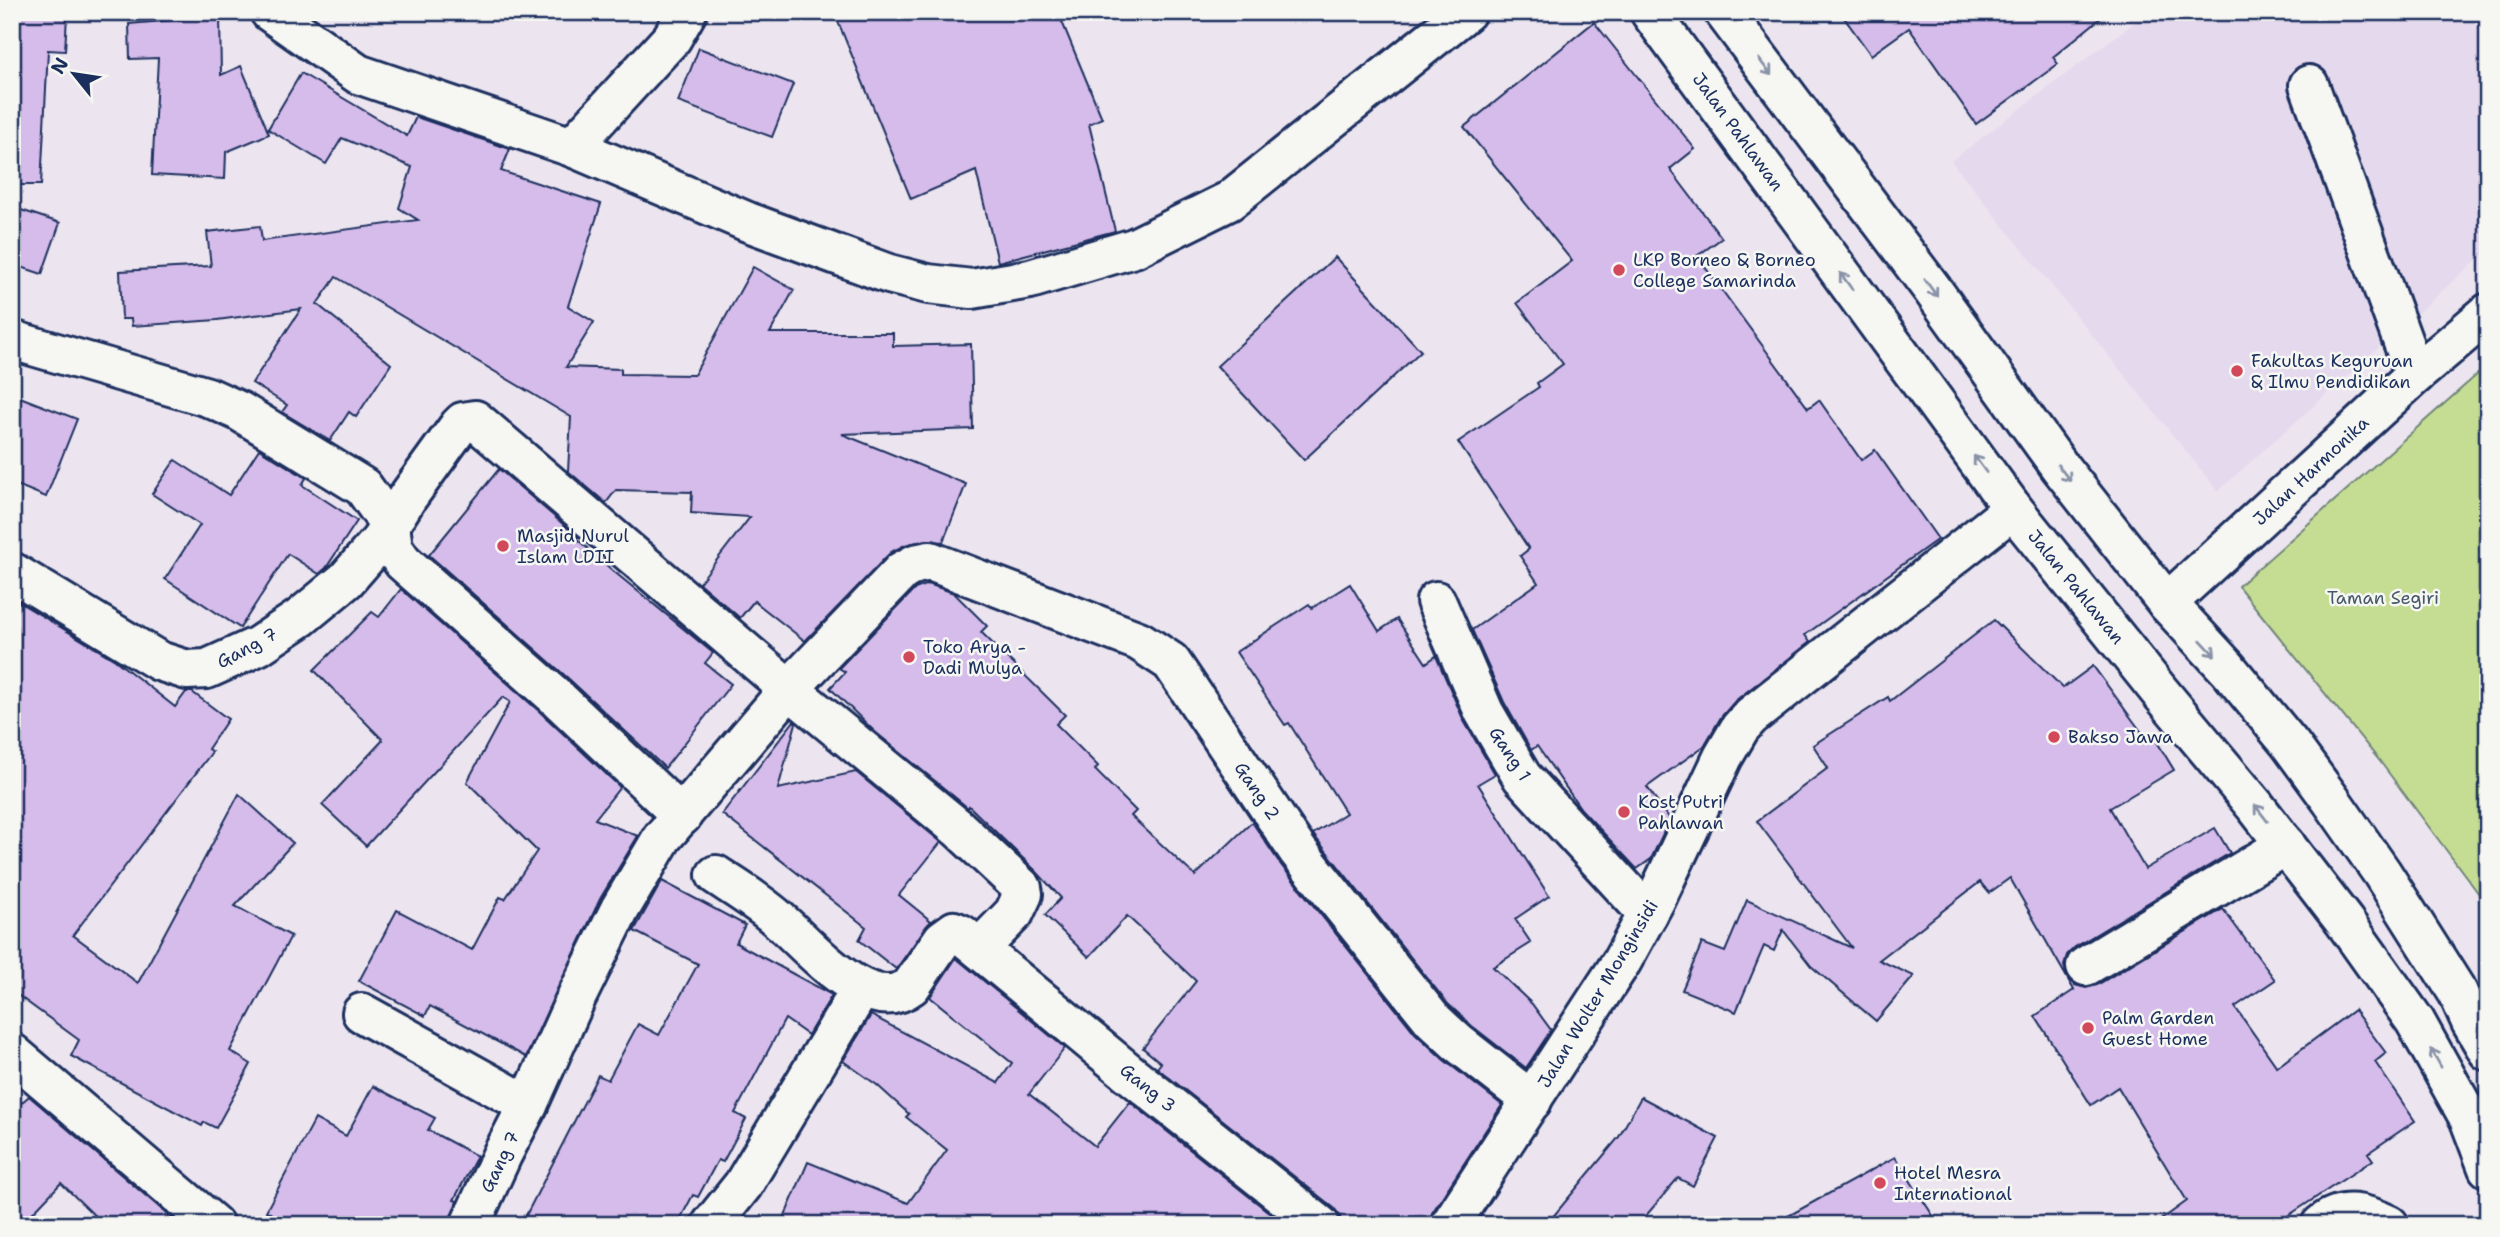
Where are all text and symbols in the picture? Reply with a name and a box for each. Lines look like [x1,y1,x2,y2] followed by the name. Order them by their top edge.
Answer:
[38,38,108,108] north arrow
[45,53,74,79] text: N
[1758,57,1773,76] one-way arrow
[1687,68,1789,196] street label: Jalan Pahlawan
[1633,248,1816,293] place label: LKP Borneo & Borneo College Samarinda
[1611,262,1627,278] marker: LKP Borneo & Borneo College Samarinda
[1839,271,1854,290] one-way arrow
[1924,278,1939,297] one-way arrow
[2251,349,2413,394] place label: Fakultas Keguruan & Ilmu Pendidikan
[2229,363,2245,379] marker: Fakultas Keguruan & Ilmu Pendidikan
[2248,411,2374,531] street label: Jalan Harmonika
[1973,455,1987,474] one-way arrow
[2057,463,2072,481] one-way arrow
[517,524,630,569] place label: Masjid Nurul Islam LDII
[2022,525,2130,649] street label: Jalan Pahlawan
[495,538,511,554] marker: Masjid Nurul Islam LDII
[2327,586,2439,610] park label: Taman Segiri
[212,622,282,674] street label: Gang 7
[923,635,1026,680] place label: Toko Arya - Dadi Mulya
[2200,639,2217,656] one-way arrow
[901,649,917,665] marker: Toko Arya - Dadi Mulya
[1484,722,1536,786] street label: Gang 1
[2068,725,2173,749] place label: Bakso Jawa
[2046,729,2062,745] marker: Bakso Jawa
[1229,757,1285,825] street label: Gang 2
[1638,790,1723,835] place label: Kost Putri Pahlawan
[1616,804,1632,820] marker: Kost Putri Pahlawan
[2254,804,2269,823] one-way arrow
[1532,896,1664,1092] street label: Jalan Wolter Monginsidi
[2102,1006,2214,1051] place label: Palm Garden Guest Home
[2080,1020,2096,1036] marker: Palm Garden Guest Home
[2429,1048,2442,1069] one-way arrow
[1115,1058,1181,1118] street label: Gang 3
[475,1127,525,1197] street label: Gang 7
[1894,1161,2013,1206] place label: Hotel Mesra International
[1872,1175,1888,1191] marker: Hotel Mesra International

